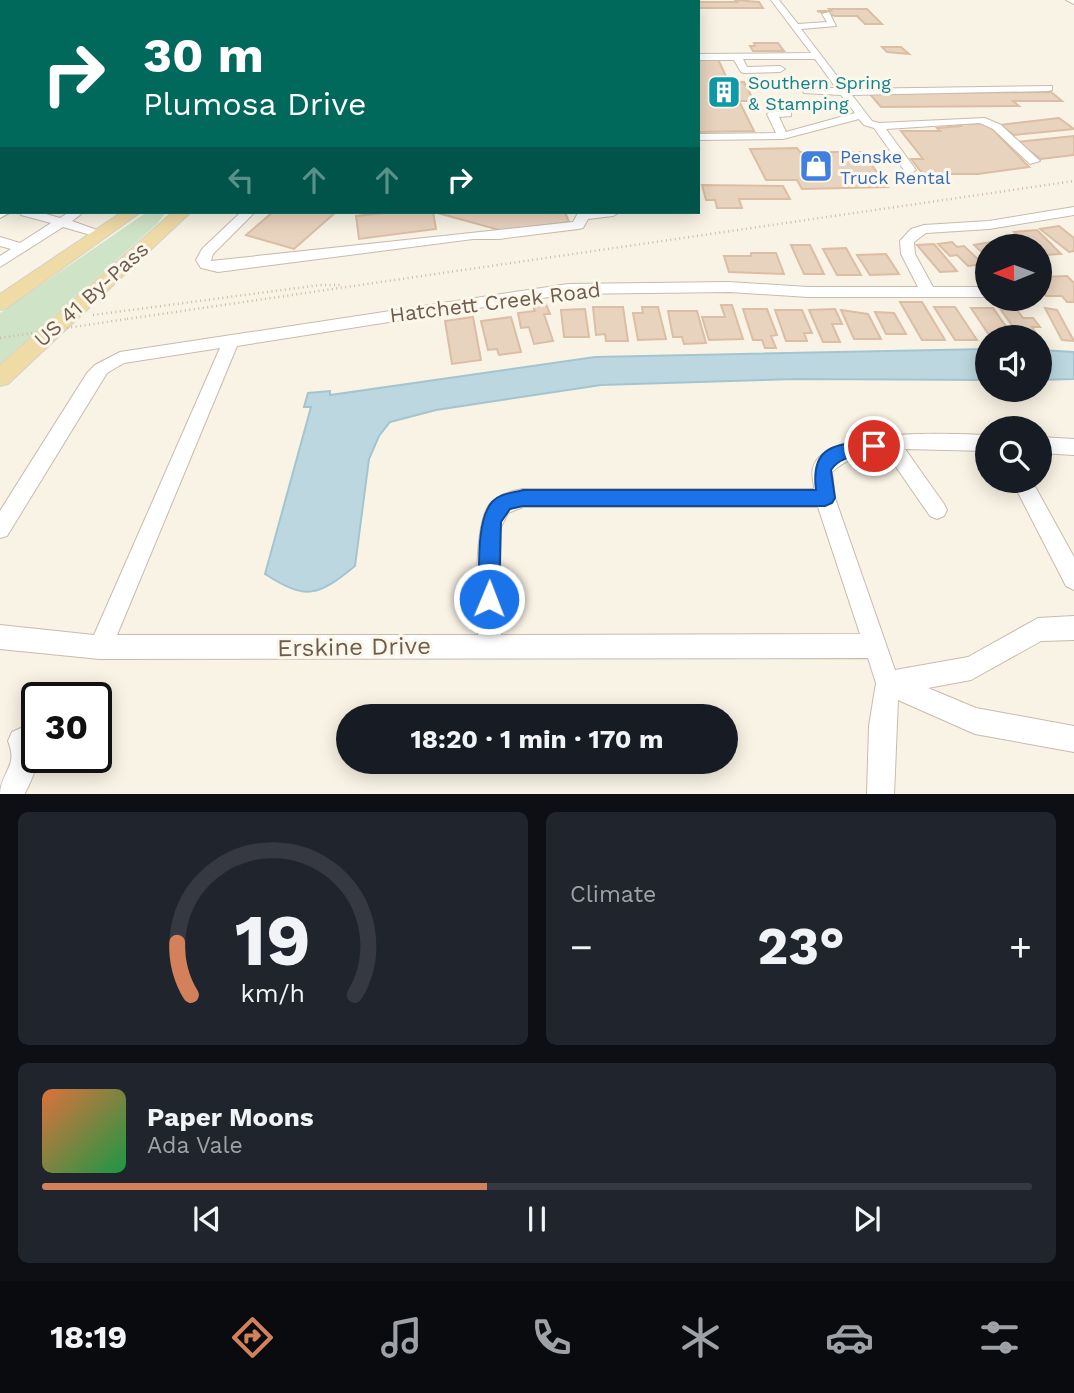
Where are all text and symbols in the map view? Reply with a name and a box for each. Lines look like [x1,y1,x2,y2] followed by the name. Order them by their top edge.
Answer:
[143,26,264,84] text: 30 m
[28,28,119,119] icon: right
[748,72,891,114] place label: Southern Spring & Stamping
[705,73,743,111] building icon: Southern Spring & Stamping
[143,85,367,123] text: Plumosa Drive
[840,146,951,188] place label: Penske Truck Rental
[797,147,835,185] shop icon: Penske Truck Rental
[222,161,260,199] icon: left
[295,161,333,199] icon: ahead
[368,161,406,199] icon: ahead
[441,161,479,199] icon: right
[975,234,1052,312] north arrow
[975,234,1052,493] map controls
[29,236,153,352] street label: US 41 By-Pass
[388,277,602,327] street label: Hatchett Creek Road
[975,325,1052,402] button: sound
[844,416,904,476] pin
[975,416,1052,493] button: search
[855,427,893,465] icon: arrive
[452,562,526,636] position arrow
[277,632,431,662] street label: Erskine Drive
[21,682,112,773] speed limit sign: 30
[411,724,663,754] text: 18:20 · 1 min · 170 m
[570,881,656,908] text: Climate
[235,897,311,983] text: 19
[757,916,845,977] text: 23°
[570,925,593,969] text: −
[1009,925,1032,969] text: +
[241,978,305,1007] text: km/h
[147,1102,314,1132] text: Paper Moons
[147,1132,243,1159] text: Ada Vale
[188,1200,226,1238] icon: previous
[518,1200,556,1238] icon: pause
[848,1200,886,1238] icon: next
[228,1313,277,1362] icon: directions
[377,1313,426,1362] icon: music
[527,1313,576,1362] icon: phone
[676,1313,725,1362] icon: climate
[825,1313,874,1362] icon: car
[975,1313,1024,1362] icon: filters
[50,1318,127,1356] text: 18:19

